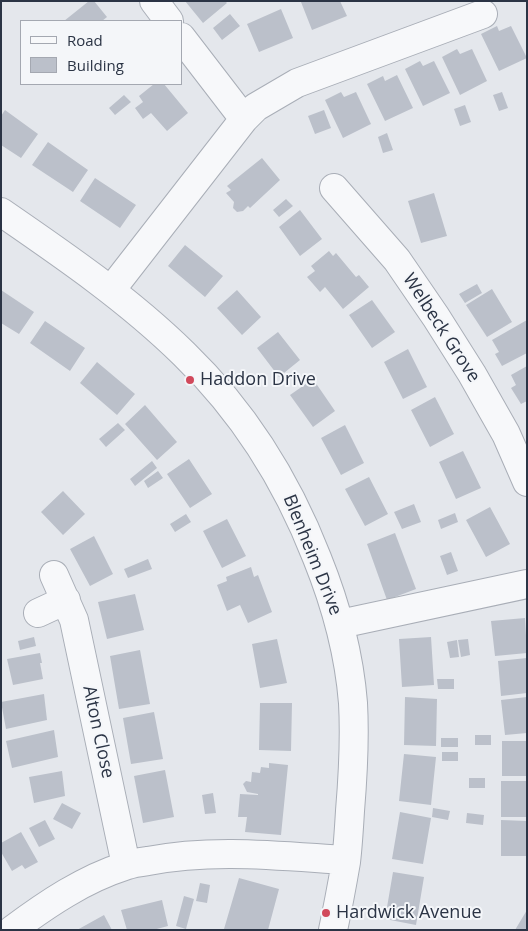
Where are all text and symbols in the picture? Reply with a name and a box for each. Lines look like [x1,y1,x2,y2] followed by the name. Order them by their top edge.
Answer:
[20,20,182,85] legend
[67,30,103,50] text: Road
[67,55,124,75] text: Building
[398,269,484,387] street label: Welbeck Grove
[200,369,316,391] place label: Haddon Drive
[184,374,196,386] marker: Haddon Drive
[278,491,346,619] street label: Blenheim Drive
[78,684,118,780] street label: Alton Close
[336,902,482,924] place label: Hardwick Avenue
[320,907,332,919] marker: Hardwick Avenue

